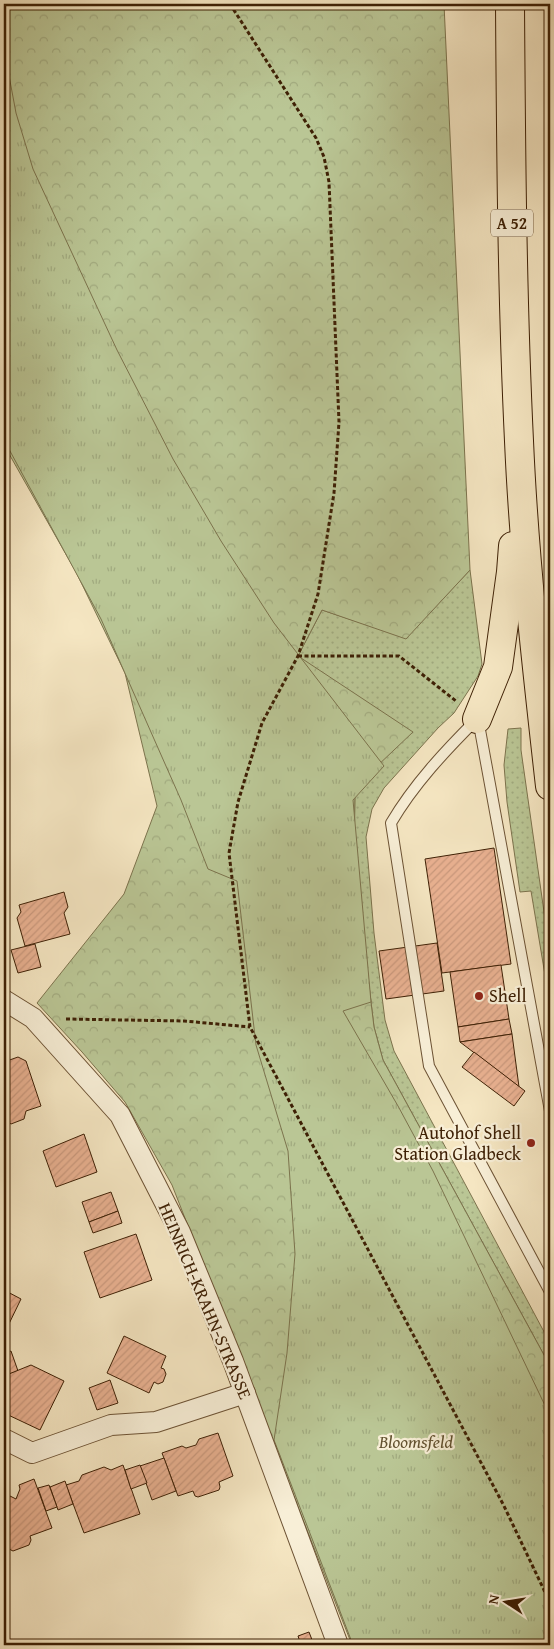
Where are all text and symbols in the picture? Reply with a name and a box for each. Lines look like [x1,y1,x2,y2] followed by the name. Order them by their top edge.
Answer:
[491,210,533,237] road number: A 52
[489,982,526,1009] place label: Shell
[473,990,485,1002] marker: Shell
[394,1119,522,1167] place label: Autohof Shell Station Gladbeck
[525,1137,537,1149] marker: Autohof Shell Station Gladbeck
[152,1198,259,1403] street label: HEINRICH-KRAHN-STRASSE
[378,1428,453,1455] park label: Bloomsfeld
[482,1576,532,1626] north arrow
[483,1592,504,1606] text: N

